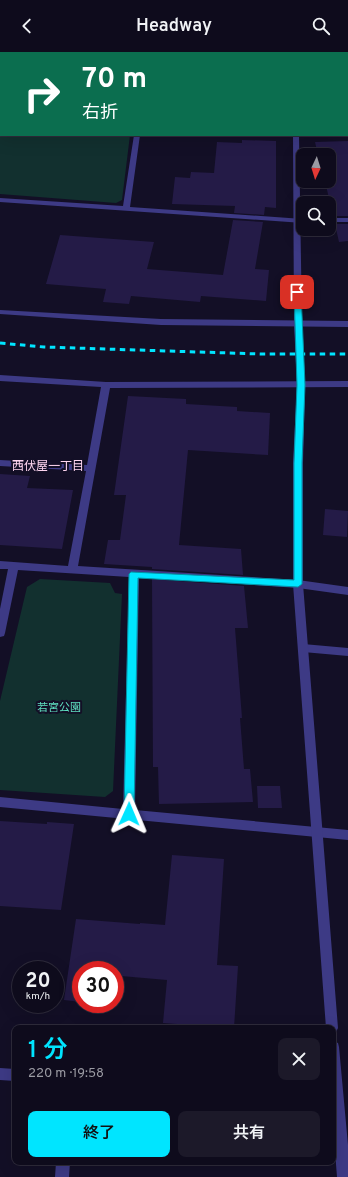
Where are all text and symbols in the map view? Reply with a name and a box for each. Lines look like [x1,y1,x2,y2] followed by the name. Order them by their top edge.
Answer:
[16,15,38,37] icon: back
[136,15,212,38] text: Headway
[310,15,332,37] icon: search
[82,62,147,98] text: 70 m
[16,68,68,120] icon: right
[82,102,118,125] text: 右折
[296,148,336,188] north arrow
[296,148,336,236] map controls
[296,196,336,236] button: search
[280,275,314,309] pin
[286,281,308,303] icon: arrive
[12,459,84,475] district label: 西伏屋一丁目
[37,701,81,715] park label: 若宮公園
[108,793,150,835] position arrow
[72,961,124,1013] speed limit sign: 30
[25,969,51,995] text: 20
[26,990,50,1003] text: km/h
[28,1036,67,1066] text: 1 分
[278,1038,320,1080] button: close
[28,1066,104,1082] text: 220 m · 19:58
[28,1111,170,1157] button: 終了
[178,1111,320,1157] button: 共有

